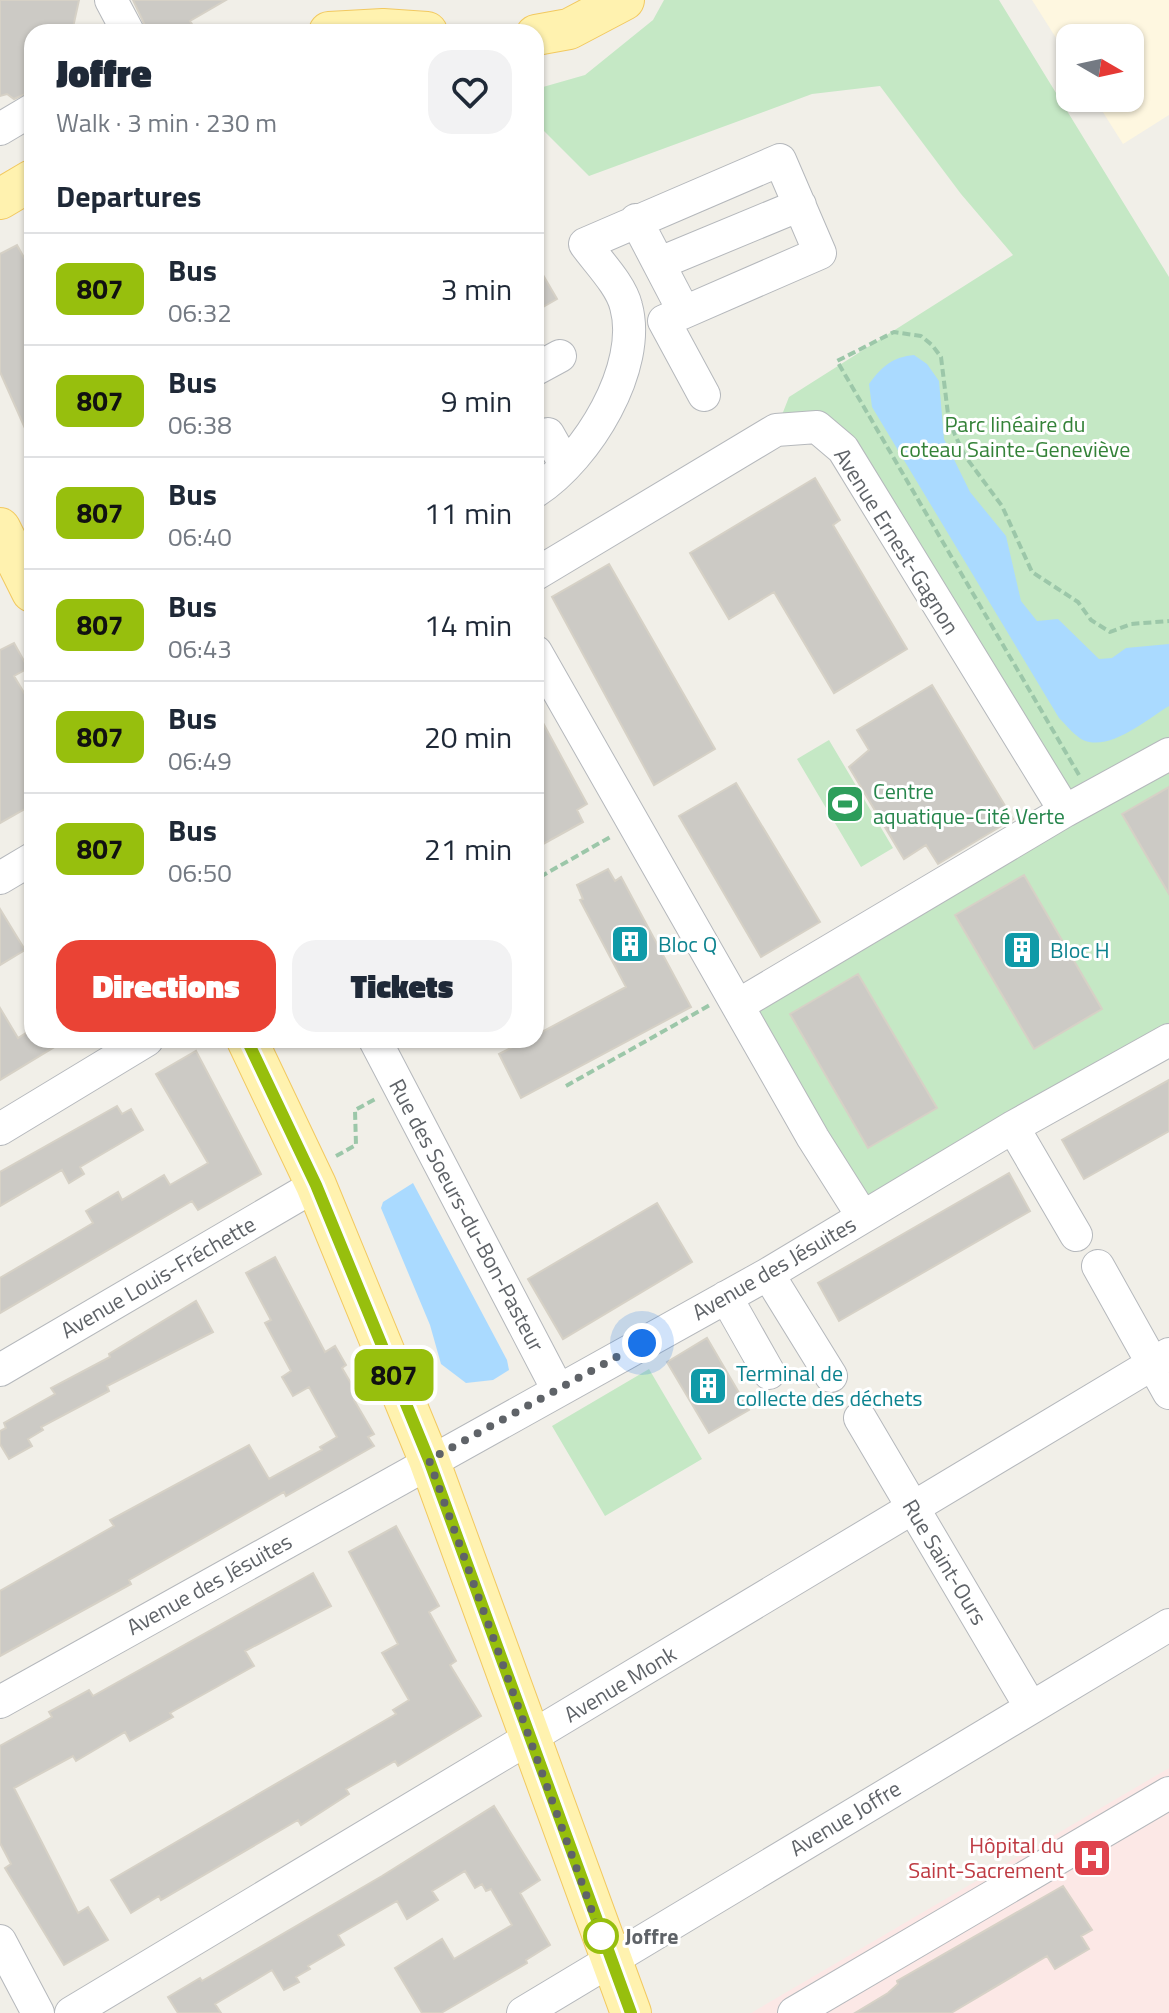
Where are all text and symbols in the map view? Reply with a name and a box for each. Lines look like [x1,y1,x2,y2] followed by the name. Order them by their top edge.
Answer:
[1056,24,1144,112] north arrow
[1056,24,1144,112] map controls
[56,44,152,102] text: Joffre
[428,50,512,134] button: heart
[56,103,277,142] text: Walk · 3 min · 230 m
[56,173,201,219] text: Departures
[168,247,217,293] text: Bus
[441,266,512,312] text: 3 min
[76,267,124,310] text: 807
[168,293,232,332] text: 06:32
[168,359,217,405] text: Bus
[441,378,512,424] text: 9 min
[76,379,124,422] text: 807
[168,405,232,444] text: 06:38
[900,407,1130,466] park label: Parc linéaire du coteau Sainte-Geneviève
[826,441,968,641] street label: Avenue Ernest-Gagnon
[168,471,217,517] text: Bus
[424,490,512,536] text: 11 min
[76,491,124,534] text: 807
[168,517,232,556] text: 06:40
[168,583,217,629] text: Bus
[424,602,512,648] text: 14 min
[76,603,124,646] text: 807
[168,629,232,668] text: 06:43
[168,695,217,741] text: Bus
[424,714,512,760] text: 20 min
[76,715,124,758] text: 807
[168,741,232,780] text: 06:49
[873,774,1065,833] place label: Centre aquatique-Cité Verte
[824,783,866,825] sports icon: Centre aquatique-Cité Verte
[168,807,217,853] text: Bus
[424,826,512,872] text: 21 min
[76,827,124,870] text: 807
[168,853,232,892] text: 06:50
[609,923,651,965] building icon: Bloc Q
[658,927,717,961] place label: Bloc Q
[1001,929,1043,971] building icon: Bloc H
[1050,933,1110,967] place label: Bloc H
[56,940,276,1032] button: Directions
[292,940,512,1032] button: Tickets
[381,1073,554,1358] street label: Rue des Soeurs-du-Bon-Pasteur
[54,1207,262,1347] street label: Avenue Louis-Fréchette
[686,1207,862,1329] street label: Avenue des Jésuites
[622,1323,662,1363] your location
[348,1349,440,1401] line badge: 807
[370,1353,418,1396] text: 807
[736,1356,923,1415] place label: Terminal de collecte des déchets
[687,1365,729,1407] building icon: Terminal de collecte des déchets
[894,1493,996,1631] street label: Rue Saint-Ours
[120,1524,298,1644] street label: Avenue des Jésuites
[557,1637,683,1731] street label: Avenue Monk
[783,1771,907,1865] street label: Avenue Joffre
[908,1828,1064,1887] place label: Hôpital du Saint-Sacrement
[1071,1837,1113,1879] hospital icon: Hôpital du Saint-Sacrement
[584,1919,618,1953] marker: Joffre
[625,1919,678,1953] place label: Joffre

